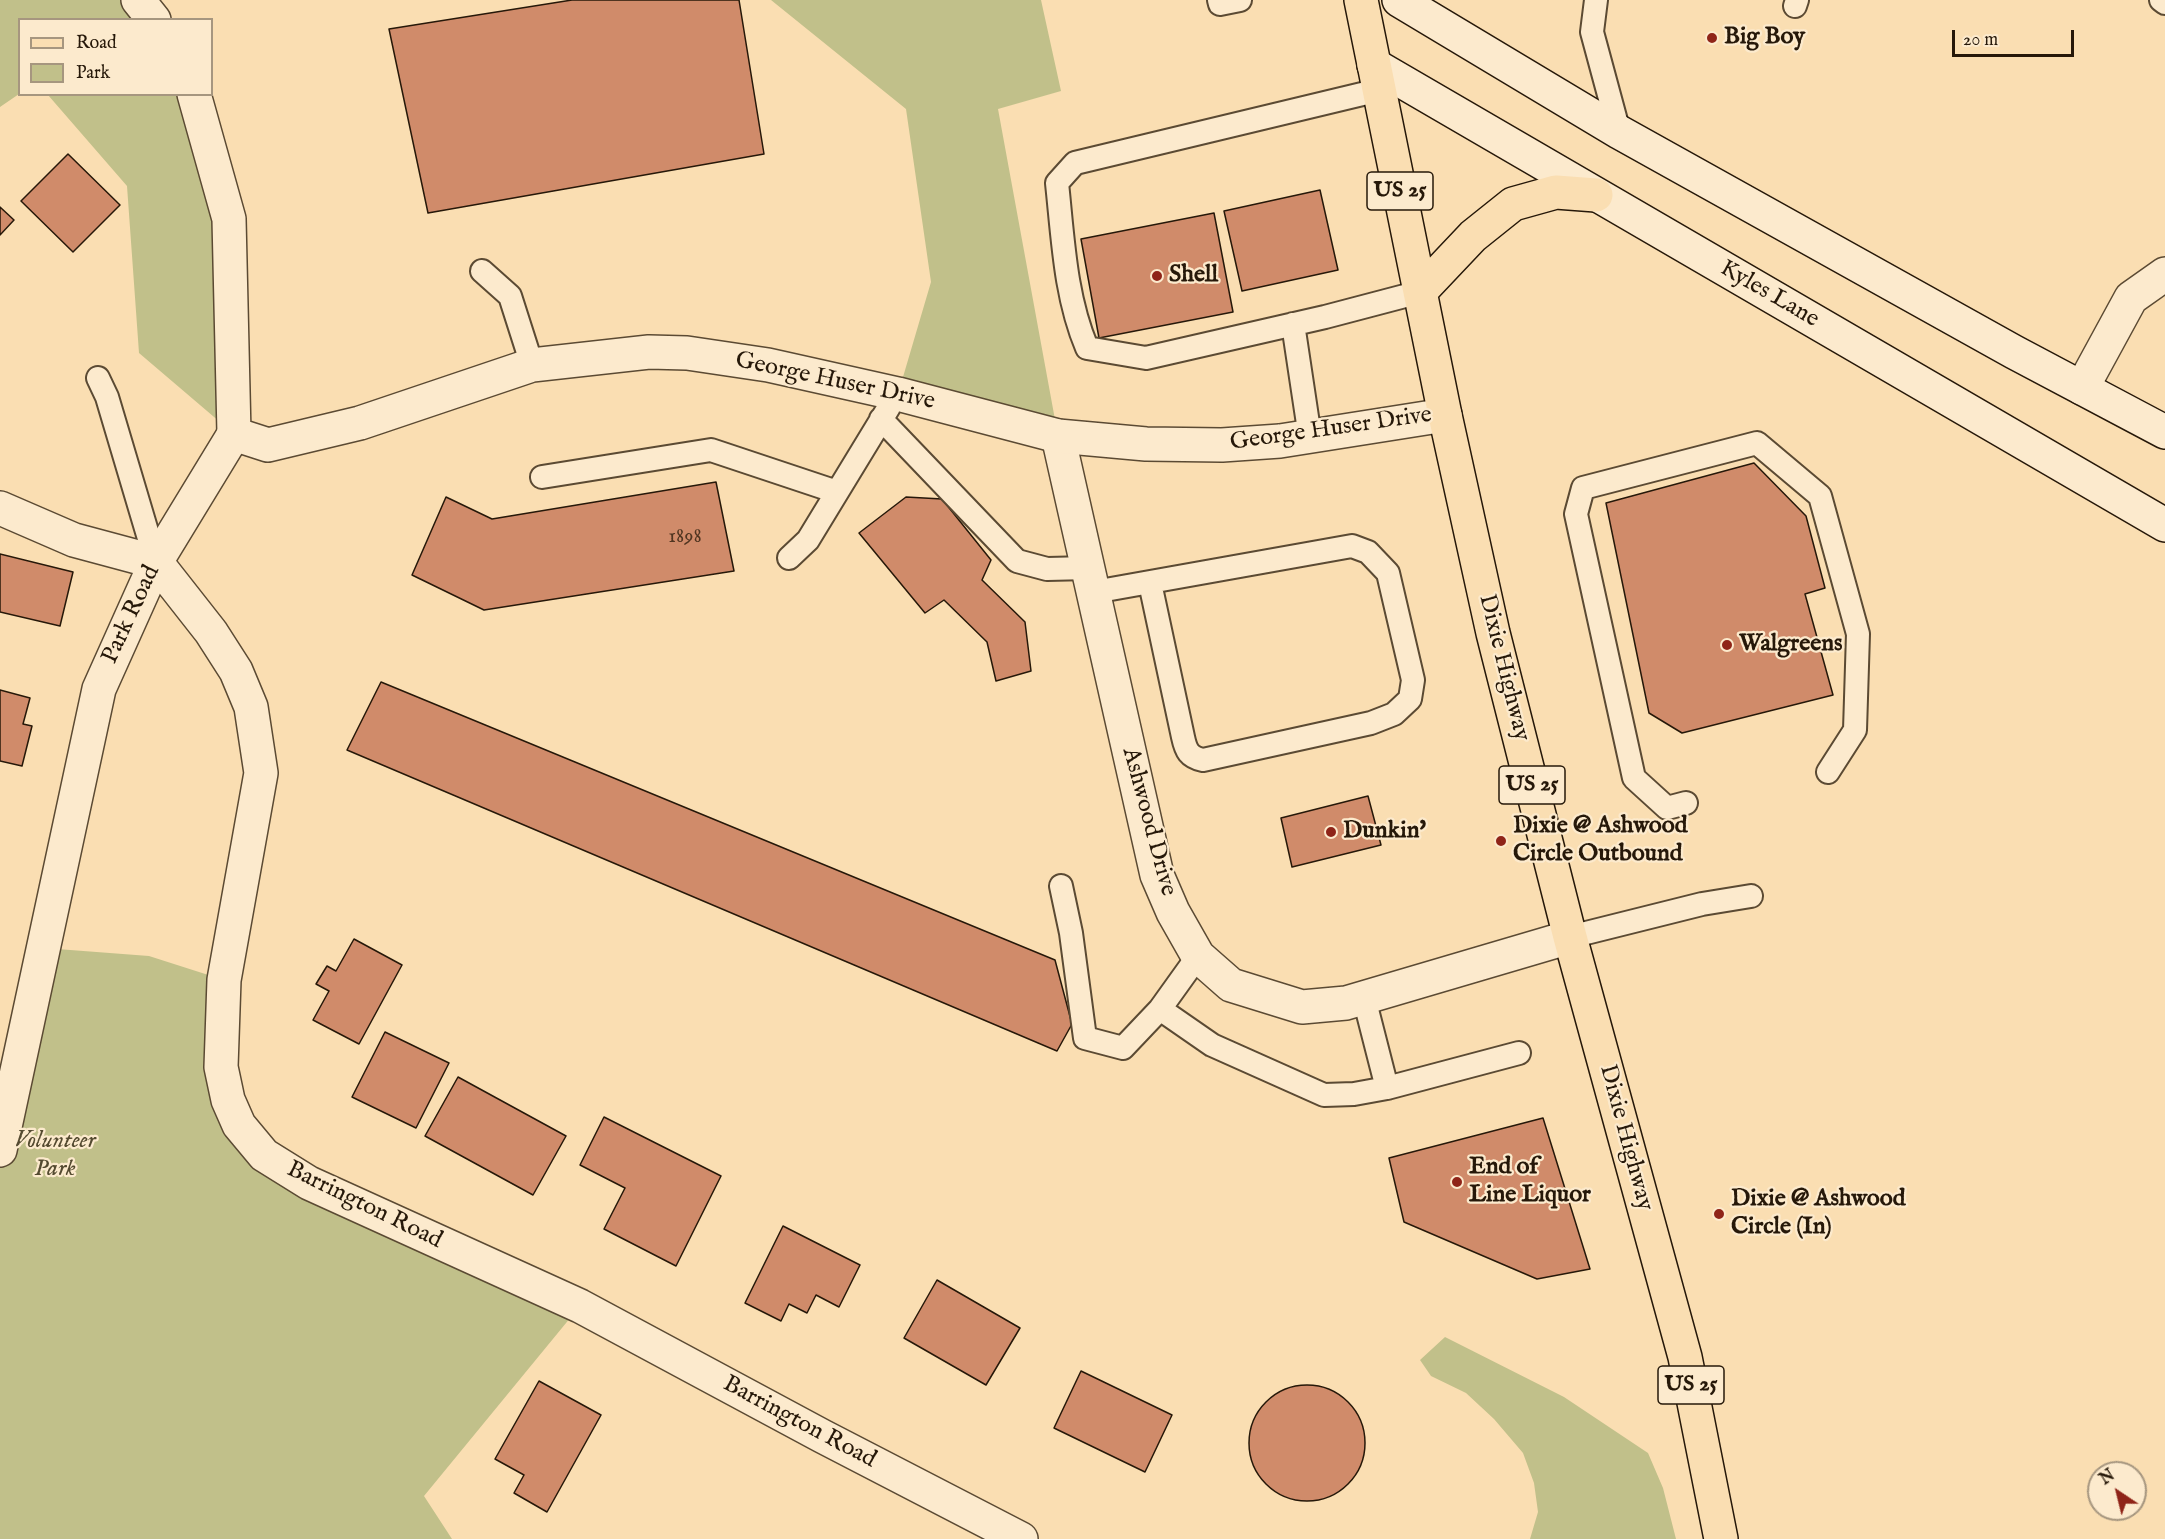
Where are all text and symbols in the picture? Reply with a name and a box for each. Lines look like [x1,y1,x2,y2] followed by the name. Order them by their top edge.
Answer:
[18,18,213,96] legend
[1955,18,2076,56] scale bar
[1724,24,1805,52] place label: Big Boy
[1963,29,1998,52] text: 20 m
[1705,31,1719,45] marker: Big Boy
[76,32,117,55] text: Road
[76,62,110,85] text: Park
[1367,172,1433,210] road number: US 25
[1714,255,1824,335] street label: Kyles Lane
[1169,262,1218,290] place label: Shell
[1150,269,1164,283] marker: Shell
[733,347,937,417] street label: George Huser Drive
[1228,402,1434,458] street label: George Huser Drive
[668,525,702,551] house number: 1898
[97,561,167,669] street label: Park Road
[1471,592,1535,744] street label: Dixie Highway
[1739,631,1842,659] place label: Walgreens
[1720,638,1734,652] marker: Walgreens
[1114,745,1182,899] street label: Ashwood Drive
[1499,766,1565,804] road number: US 25
[1513,813,1688,869] place label: Dixie @ Ashwood Circle Outbound
[1343,818,1426,846] place label: Dunkin'
[1324,825,1338,839] marker: Dunkin'
[1494,834,1508,848] marker: Dixie @ Ashwood Circle Outbound
[1592,1062,1658,1214] street label: Dixie Highway
[14,1128,96,1184] park label: Volunteer Park
[1469,1154,1591,1210] place label: End of Line Liquor
[282,1156,446,1256] street label: Barrington Road
[1450,1175,1464,1189] marker: End of Line Liquor
[1731,1186,1906,1242] place label: Dixie @ Ashwood Circle (In)
[1712,1207,1726,1221] marker: Dixie @ Ashwood Circle (In)
[1658,1366,1724,1404] road number: US 25
[717,1371,881,1475] street label: Barrington Road
[2087,1461,2147,1521] north arrow
[2096,1466,2119,1490] text: N

